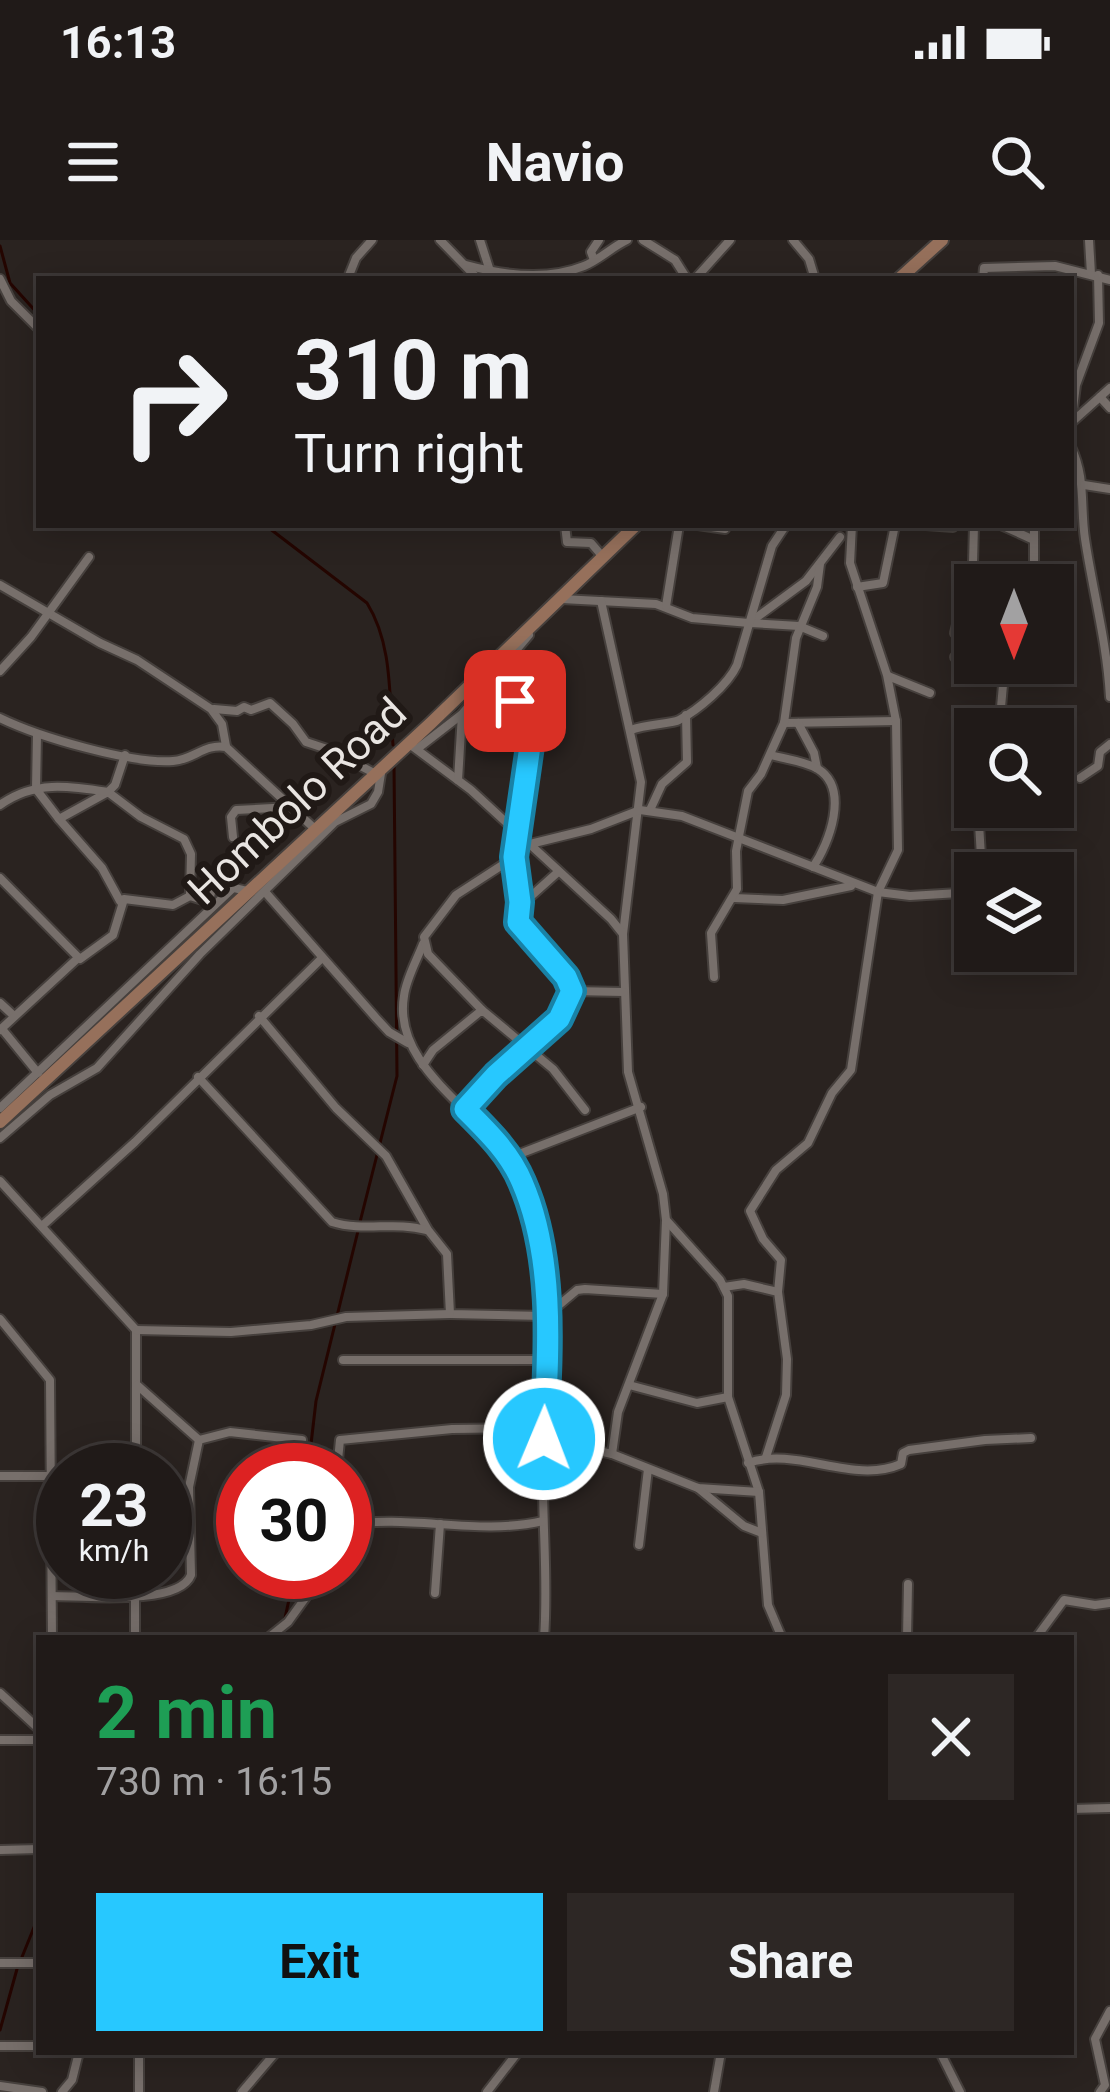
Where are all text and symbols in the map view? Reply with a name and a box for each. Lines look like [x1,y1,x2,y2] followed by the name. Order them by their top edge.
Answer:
[60,16,176,69] text: 16:13
[60,129,126,195] icon: menu
[984,129,1050,195] icon: search
[486,131,624,194] text: Navio
[294,321,532,420] text: 310 m
[96,324,252,480] icon: right
[294,422,524,485] text: Turn right
[954,564,1074,684] north arrow
[954,564,1074,972] map controls
[464,650,566,752] pin
[482,668,548,734] icon: arrive
[178,688,416,914] street label: Hombolo Road
[954,708,1074,828] button: search
[954,852,1074,972] button: layers
[481,1376,607,1502] position arrow
[216,1443,372,1599] speed limit sign: 30
[80,1470,148,1541] text: 23
[79,1533,149,1568] text: km/h
[96,1671,277,1756] text: 2 min
[888,1674,1014,1800] button: close
[96,1759,332,1805] text: 730 m · 16:15
[96,1893,543,2031] button: Exit
[567,1893,1014,2031] button: Share

